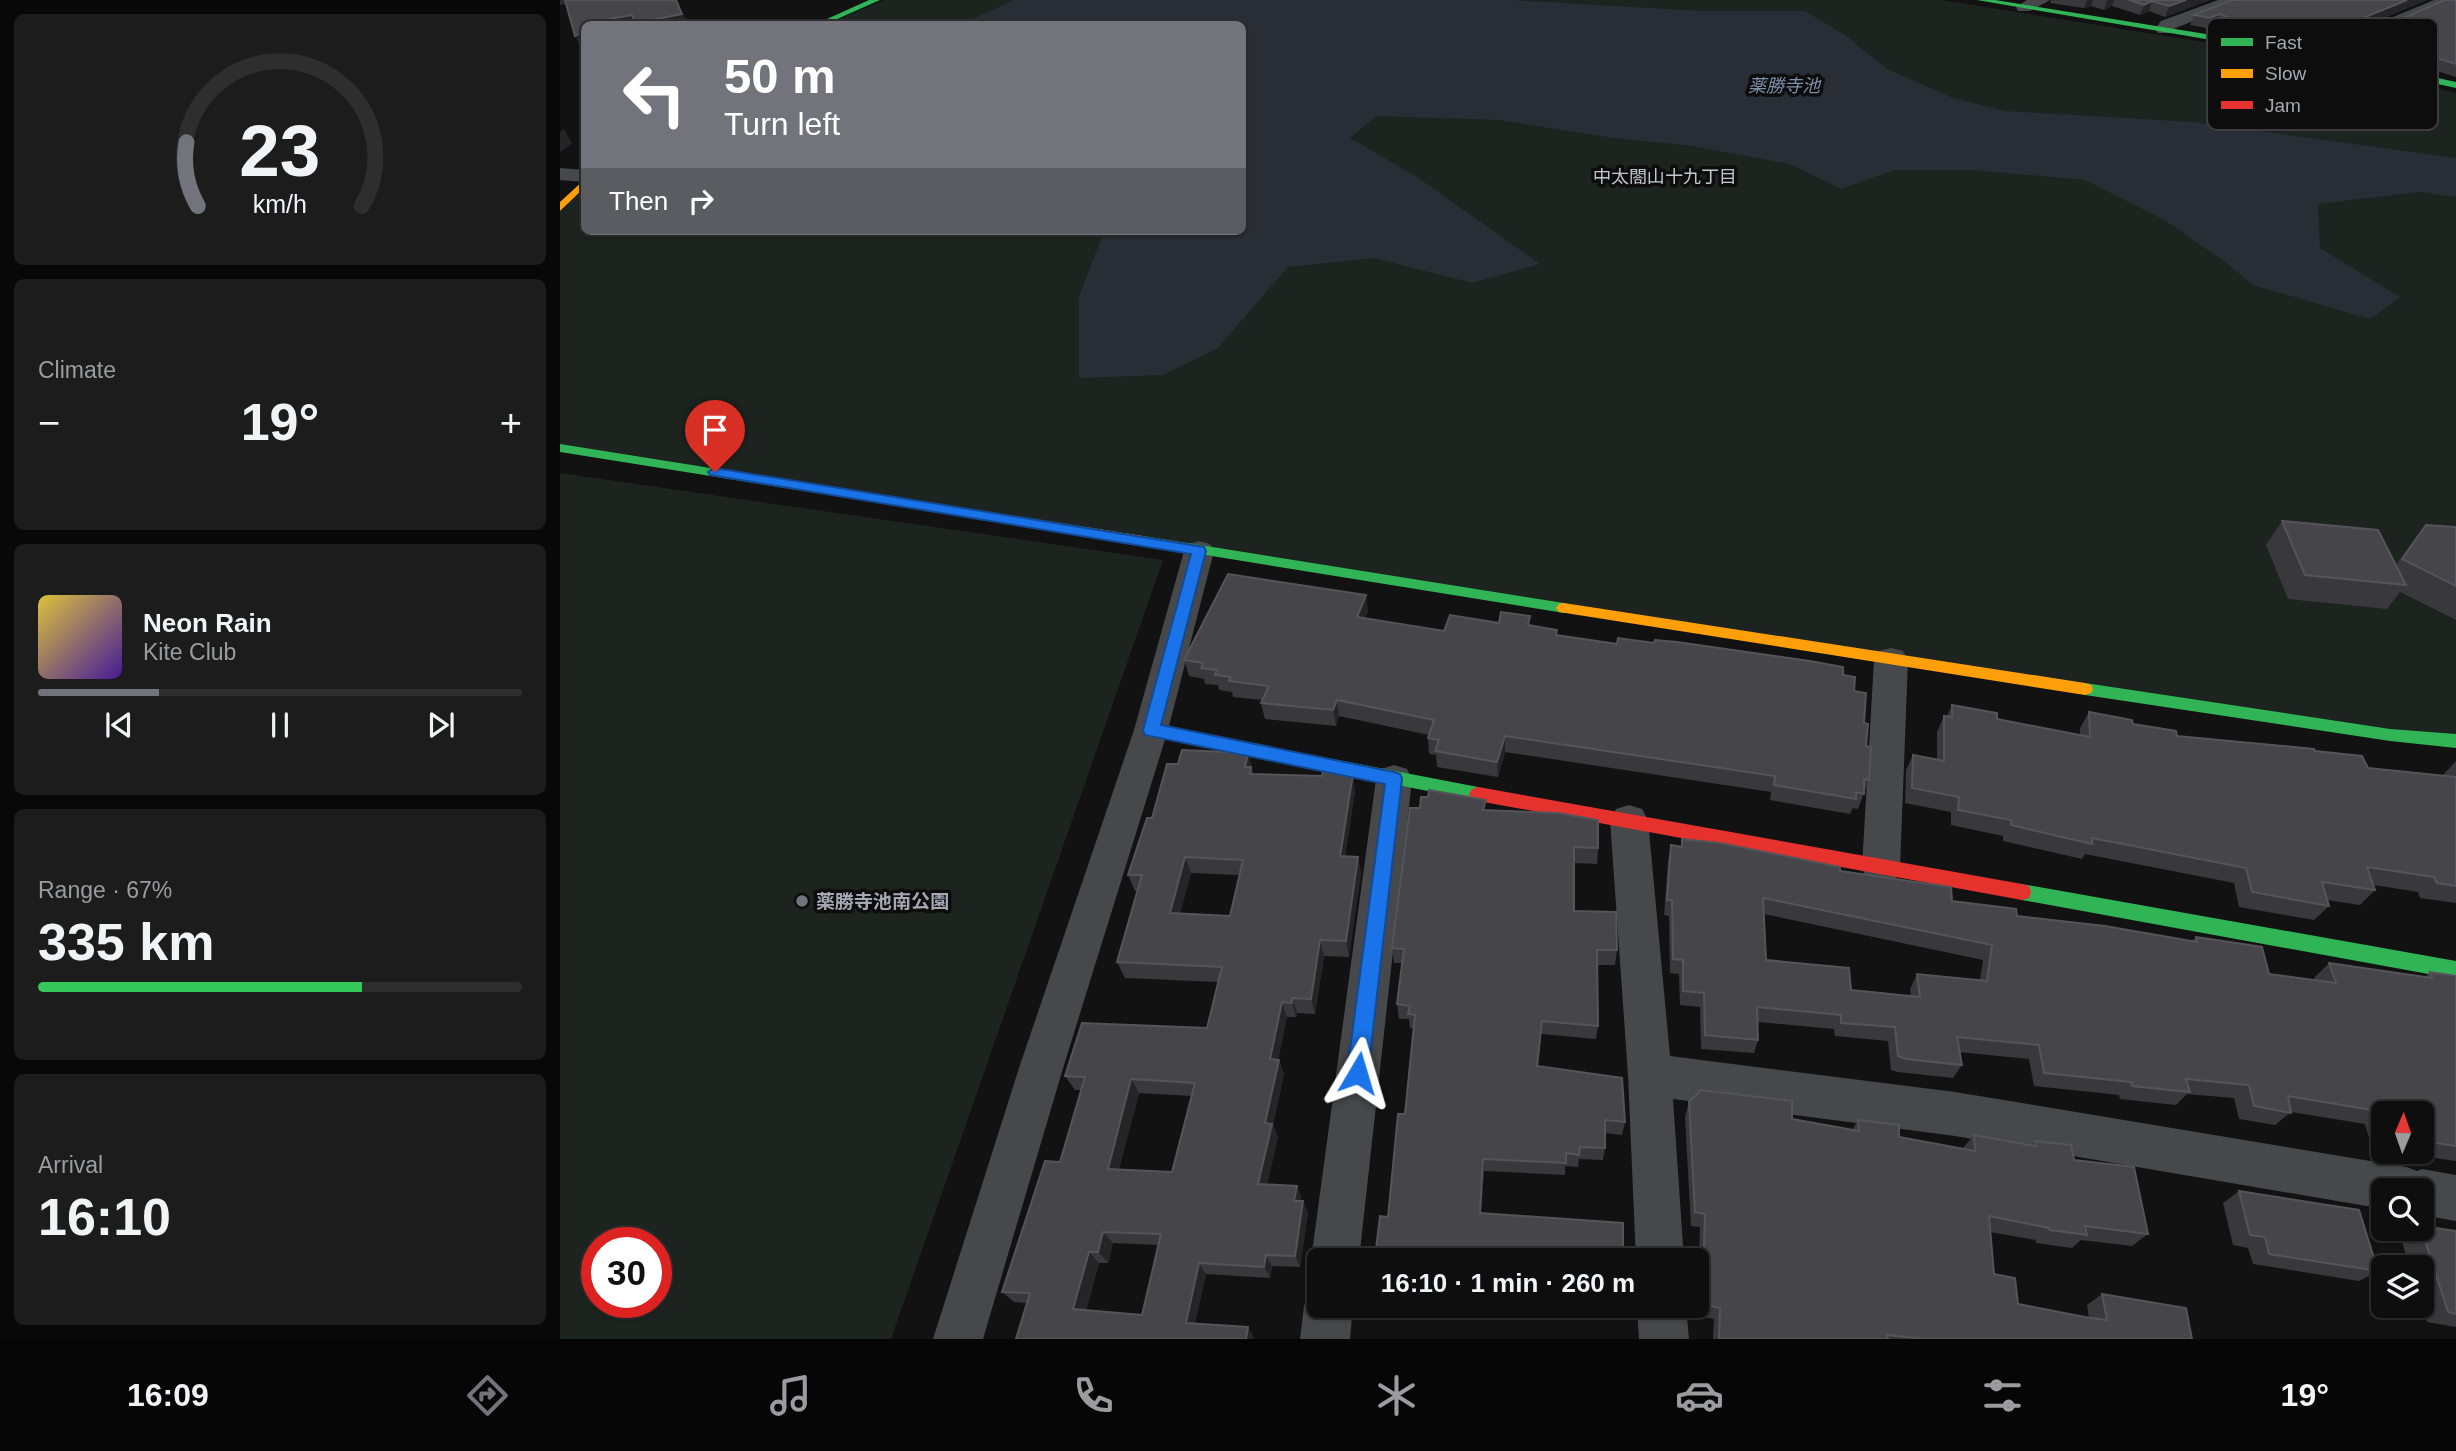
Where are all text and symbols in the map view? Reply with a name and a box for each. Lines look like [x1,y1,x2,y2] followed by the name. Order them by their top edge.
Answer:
[2207,18,2438,130] legend
[2265,32,2303,53] text: Fast
[609,49,700,140] icon: left
[724,49,836,103] text: 50 m
[2265,63,2306,84] text: Slow
[1748,76,1822,96] water label: 薬勝寺池
[2265,95,2301,116] text: Jam
[724,106,840,142] text: Turn left
[240,110,320,191] text: 23
[1593,167,1737,187] district label: 中太閤山十九丁目
[682,182,720,220] icon: right
[609,186,668,216] text: Then
[253,189,307,217] text: km/h
[38,357,116,383] text: Climate
[241,393,319,451] text: 19°
[685,400,745,472] pin
[38,402,60,444] text: −
[500,402,522,444] text: +
[696,411,734,449] icon: arrive
[143,608,272,638] text: Neon Rain
[143,639,236,665] text: Kite Club
[100,706,138,744] icon: previous
[261,706,299,744] icon: pause
[422,706,460,744] icon: next
[38,877,172,903] text: Range · 67%
[816,891,949,912] place label: 薬勝寺池南公園
[794,893,810,909] marker: 薬勝寺池南公園
[38,913,214,971] text: 335 km
[1321,1036,1395,1110] position arrow
[2371,1101,2434,1164] north arrow
[2371,1101,2434,1318] map controls
[38,1152,103,1178] text: Arrival
[2371,1178,2434,1241] button: search
[38,1188,171,1246] text: 16:10
[581,1227,672,1318] speed limit sign: 30
[2371,1255,2434,1318] button: layers
[1381,1268,1635,1298] text: 16:10 · 1 min · 260 m
[463,1371,512,1420] icon: directions
[766,1371,815,1420] icon: music
[1069,1371,1118,1420] icon: phone
[1372,1371,1421,1420] icon: climate
[1675,1371,1724,1420] icon: car
[1978,1371,2027,1420] icon: filters
[127,1377,209,1413] text: 16:09
[2281,1377,2329,1413] text: 19°

